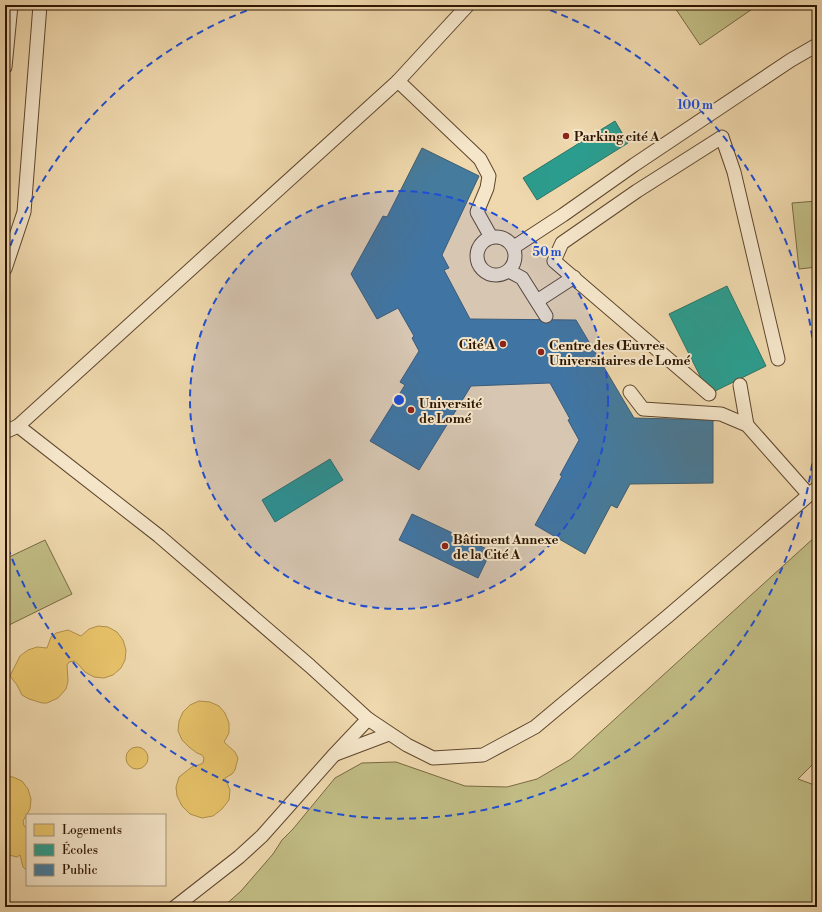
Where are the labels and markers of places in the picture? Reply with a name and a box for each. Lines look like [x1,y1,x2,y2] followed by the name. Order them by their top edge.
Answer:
[574,129,660,145] place label: Parking cité A
[561,131,571,141] marker: Parking cité A
[459,337,496,353] place label: Cité A
[549,338,691,369] place label: Centre des Œuvres Universitaires de Lomé
[498,339,508,349] marker: Cité A
[536,347,546,357] marker: Centre des Œuvres Universitaires de Lomé
[392,393,406,407] centre of rings
[419,396,482,427] place label: Université de Lomé
[406,405,416,415] marker: Université de Lomé
[453,532,558,563] place label: Bâtiment Annexe de la Cité A
[440,541,450,551] marker: Bâtiment Annexe de la Cité A

